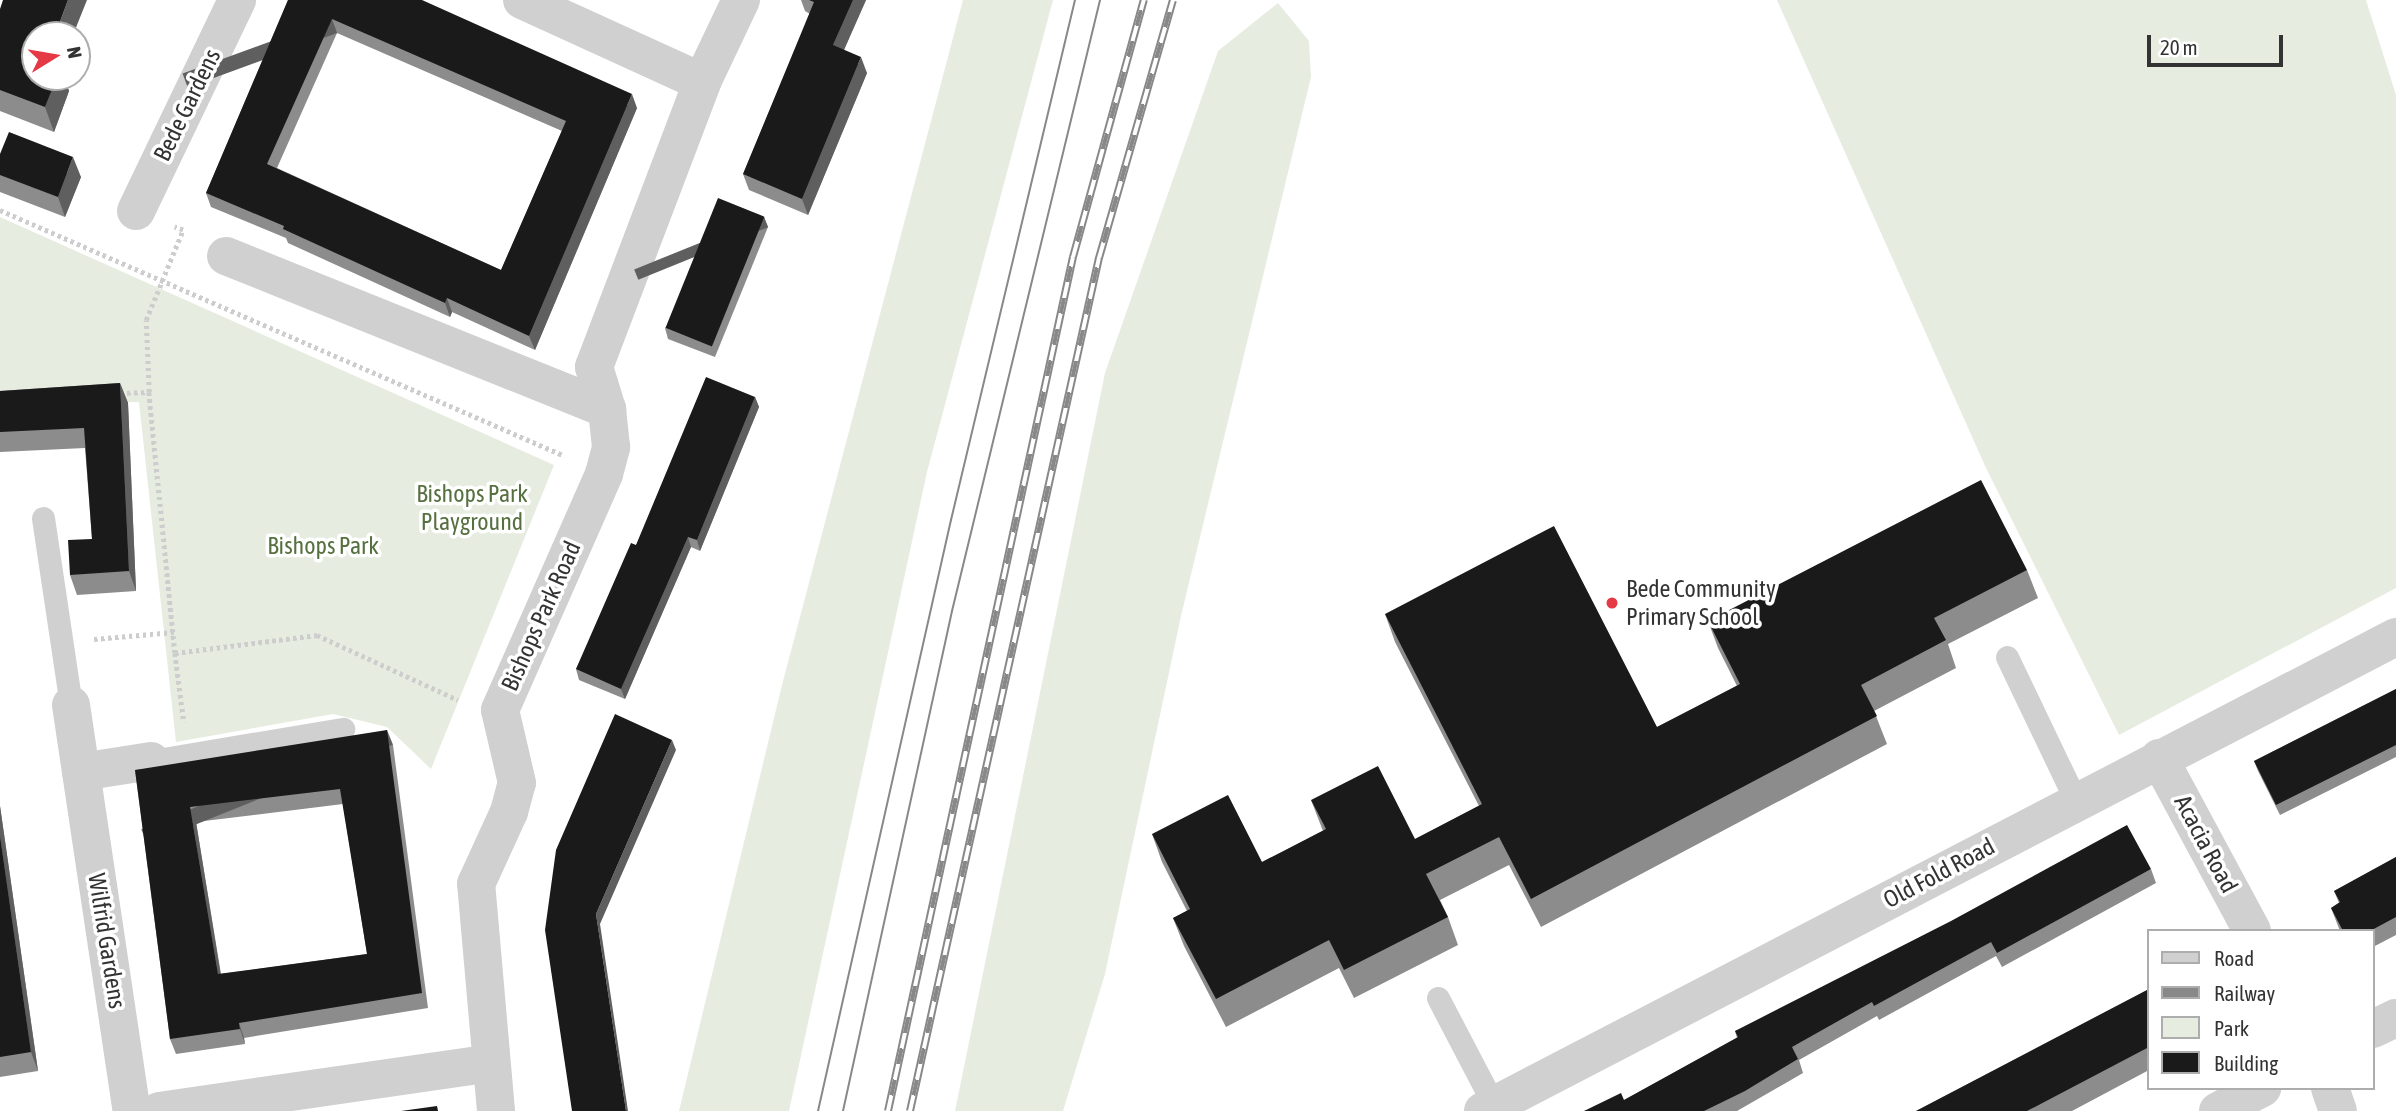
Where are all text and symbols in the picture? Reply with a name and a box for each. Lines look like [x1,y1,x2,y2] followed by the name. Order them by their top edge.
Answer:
[21,21,91,91] north arrow
[2151,21,2288,65] scale bar
[2160,35,2198,59] text: 20 m
[148,44,226,166] street label: Bede Gardens
[63,45,87,60] text: N
[416,480,528,536] park label: Bishops Park Playground
[267,532,379,560] park label: Bishops Park
[495,537,587,695] street label: Bishops Park Road
[1626,575,1776,631] place label: Bede Community Primary School
[1604,595,1620,611] marker: Bede Community Primary School
[2168,790,2244,898] street label: Acacia Road
[1878,832,2000,914] street label: Old Fold Road
[82,871,132,1011] street label: Wilfrid Gardens
[2148,929,2375,1090] legend
[2214,946,2254,970] text: Road
[2214,981,2275,1005] text: Railway
[2214,1016,2249,1040] text: Park
[2214,1051,2278,1075] text: Building

